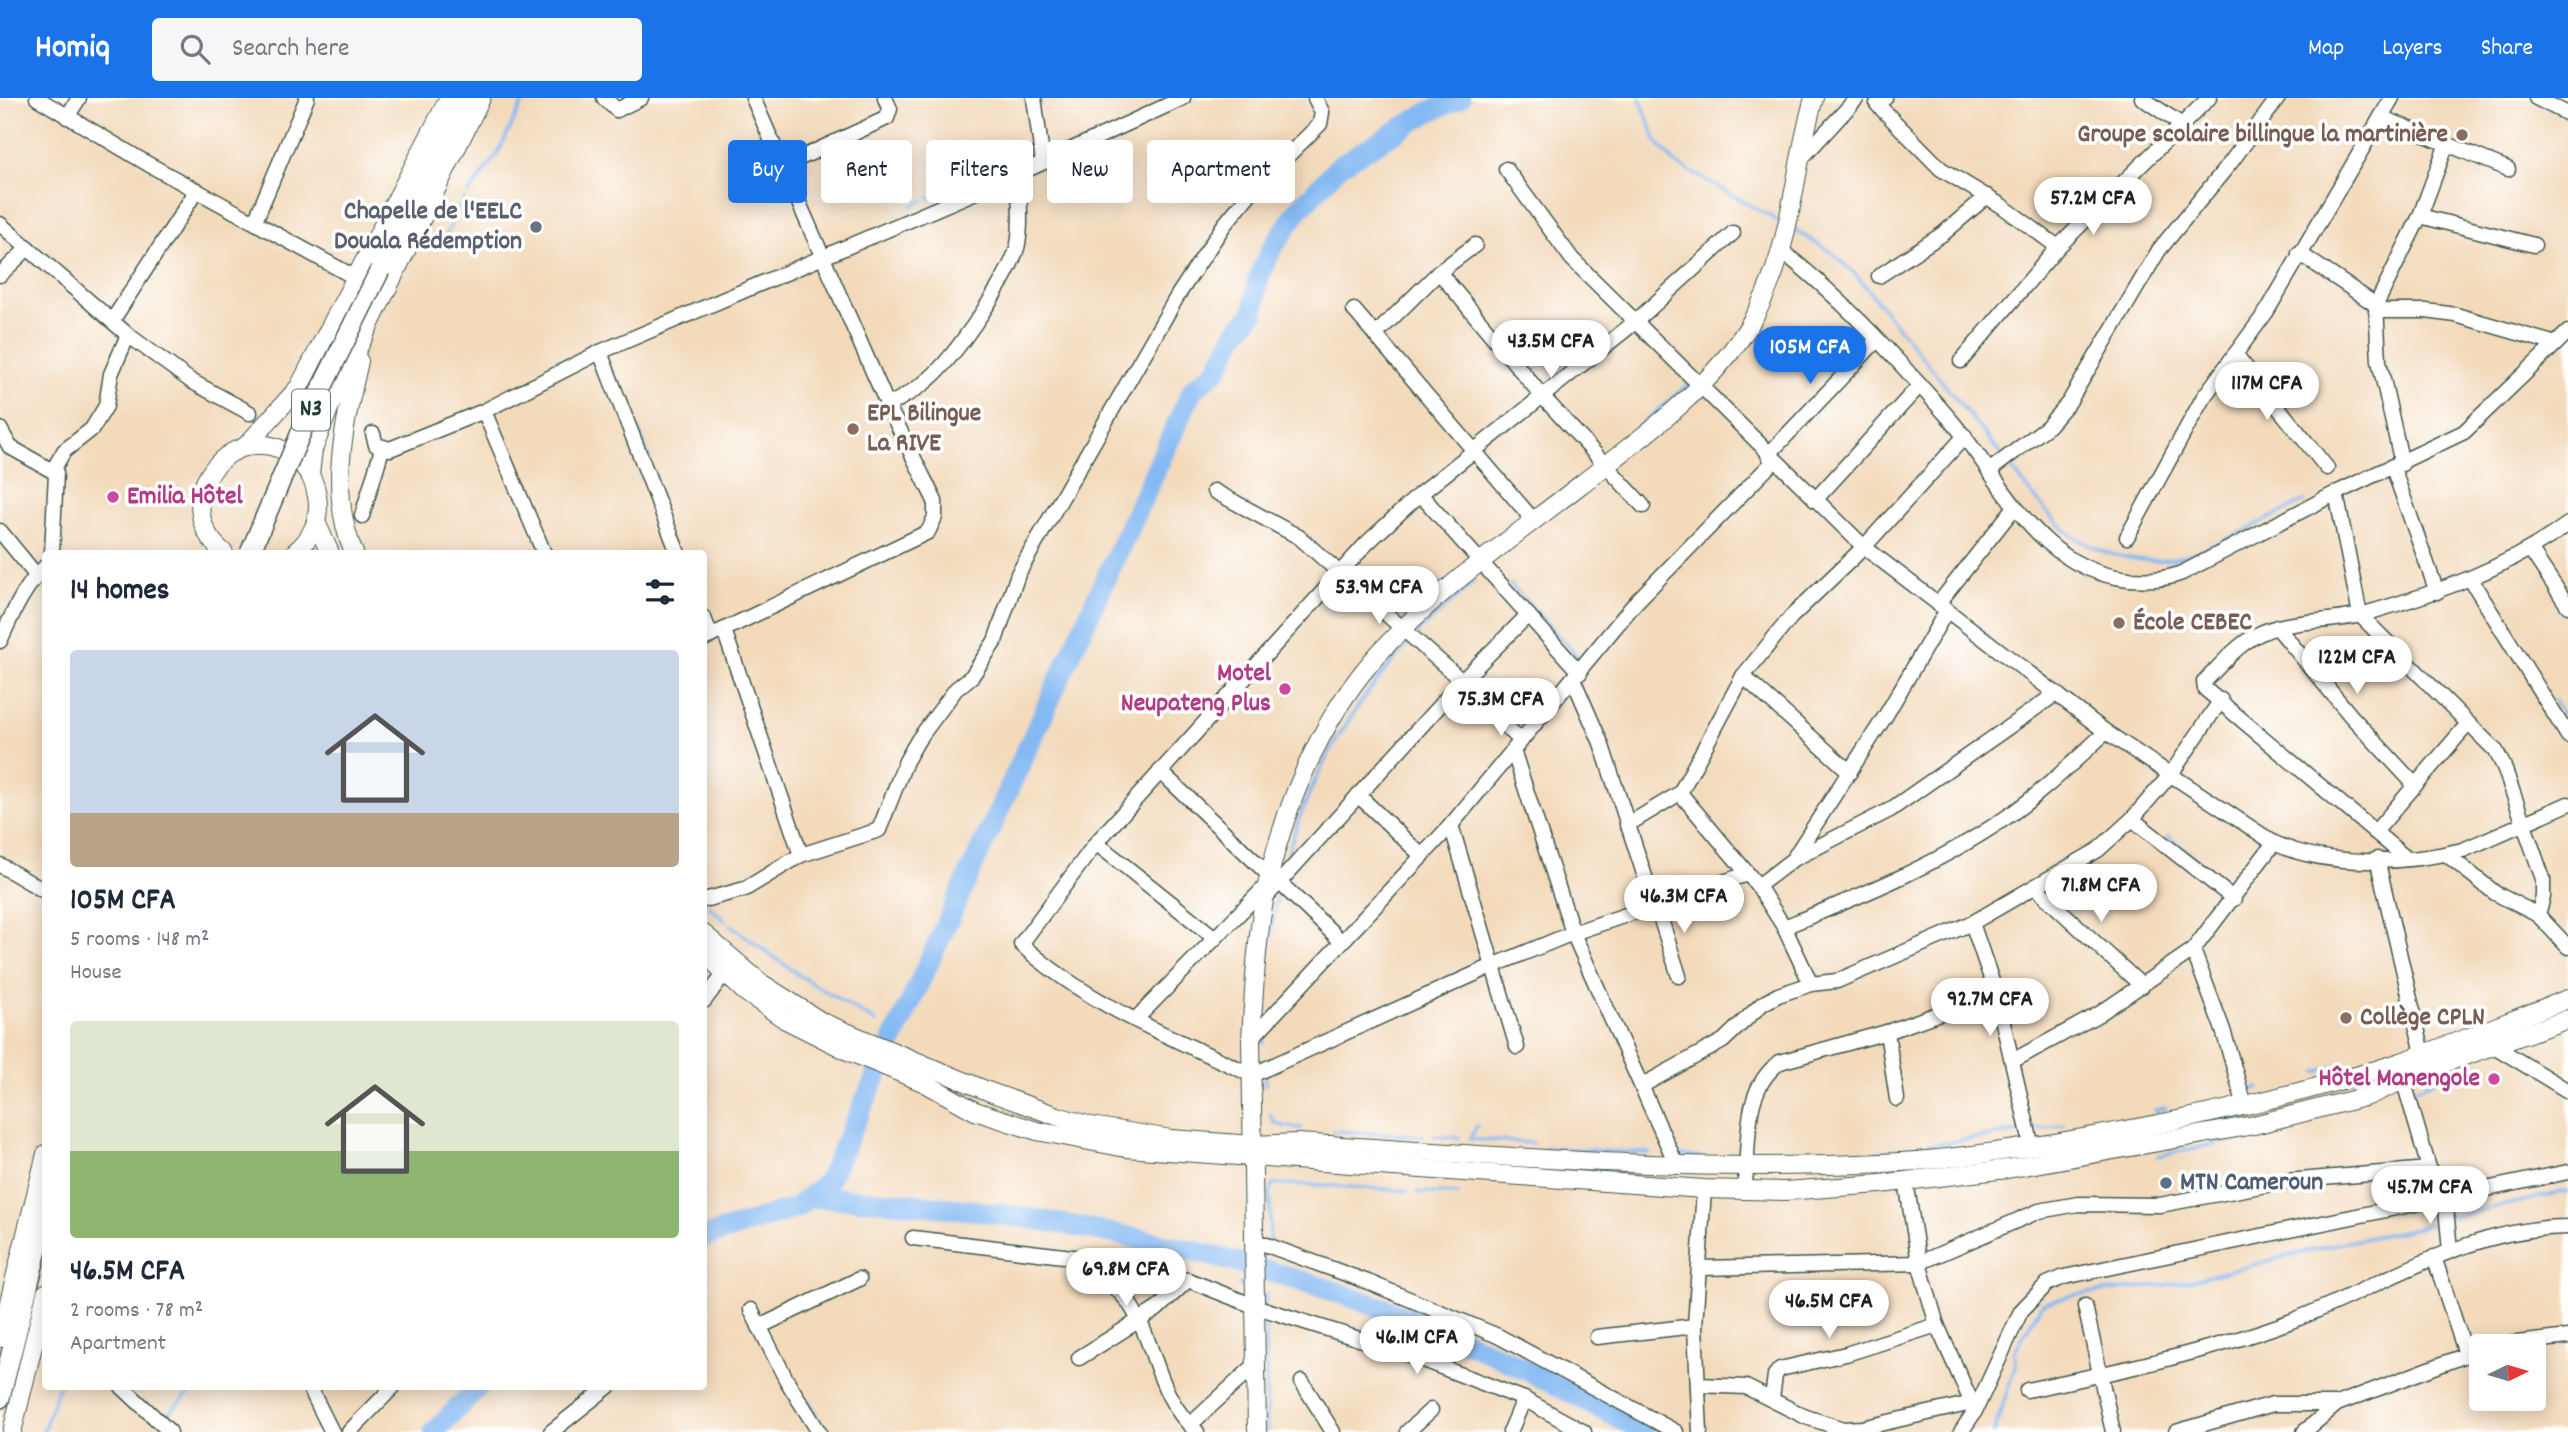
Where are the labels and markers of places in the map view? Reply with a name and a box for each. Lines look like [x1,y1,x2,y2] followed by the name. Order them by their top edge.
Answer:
[2077,117,2448,154] place label: Groupe scolaire billingue la martinière
[2454,127,2470,143] marker: Groupe scolaire billingue la martinière
[2013,178,2173,237] pin: 57.2M CFA
[334,194,522,261] place label: Chapelle de l'EELC Douala Rédemption
[528,219,544,235] marker: Chapelle de l'EELC Douala Rédemption
[1471,320,1631,380] pin: 43.5M CFA
[1738,327,1882,386] pin: 105M CFA
[2195,362,2339,422] pin: 117M CFA
[867,396,981,463] place label: EPL Bilingue La RIVE
[845,421,861,437] marker: EPL Bilingue La RIVE
[127,479,243,516] place label: Emilia Hôtel
[105,489,121,505] marker: Emilia Hôtel
[1299,566,1459,626] pin: 53.9M CFA
[2133,605,2252,642] place label: École CEBEC
[2111,615,2127,631] marker: École CEBEC
[2285,636,2429,696] pin: 122M CFA
[1121,656,1272,723] place label: Motel Neupateng Plus
[1421,678,1581,738] pin: 75.3M CFA
[1277,681,1293,697] marker: Motel Neupateng Plus
[2021,864,2181,924] pin: 71.8M CFA
[1604,876,1764,935] pin: 46.3M CFA
[1910,978,2070,1038] pin: 92.7M CFA
[2360,1000,2485,1037] place label: Collège CPLN
[2338,1010,2354,1026] marker: Collège CPLN
[2318,1061,2480,1098] place label: Hôtel Manengole
[2486,1071,2502,1087] marker: Hôtel Manengole
[2180,1165,2323,1202] place label: MTN Cameroun
[2350,1166,2510,1226] pin: 45.7M CFA
[2158,1175,2174,1191] marker: MTN Cameroun
[1046,1248,1206,1308] pin: 69.8M CFA
[1749,1280,1909,1340] pin: 46.5M CFA
[1337,1316,1497,1376] pin: 46.1M CFA

